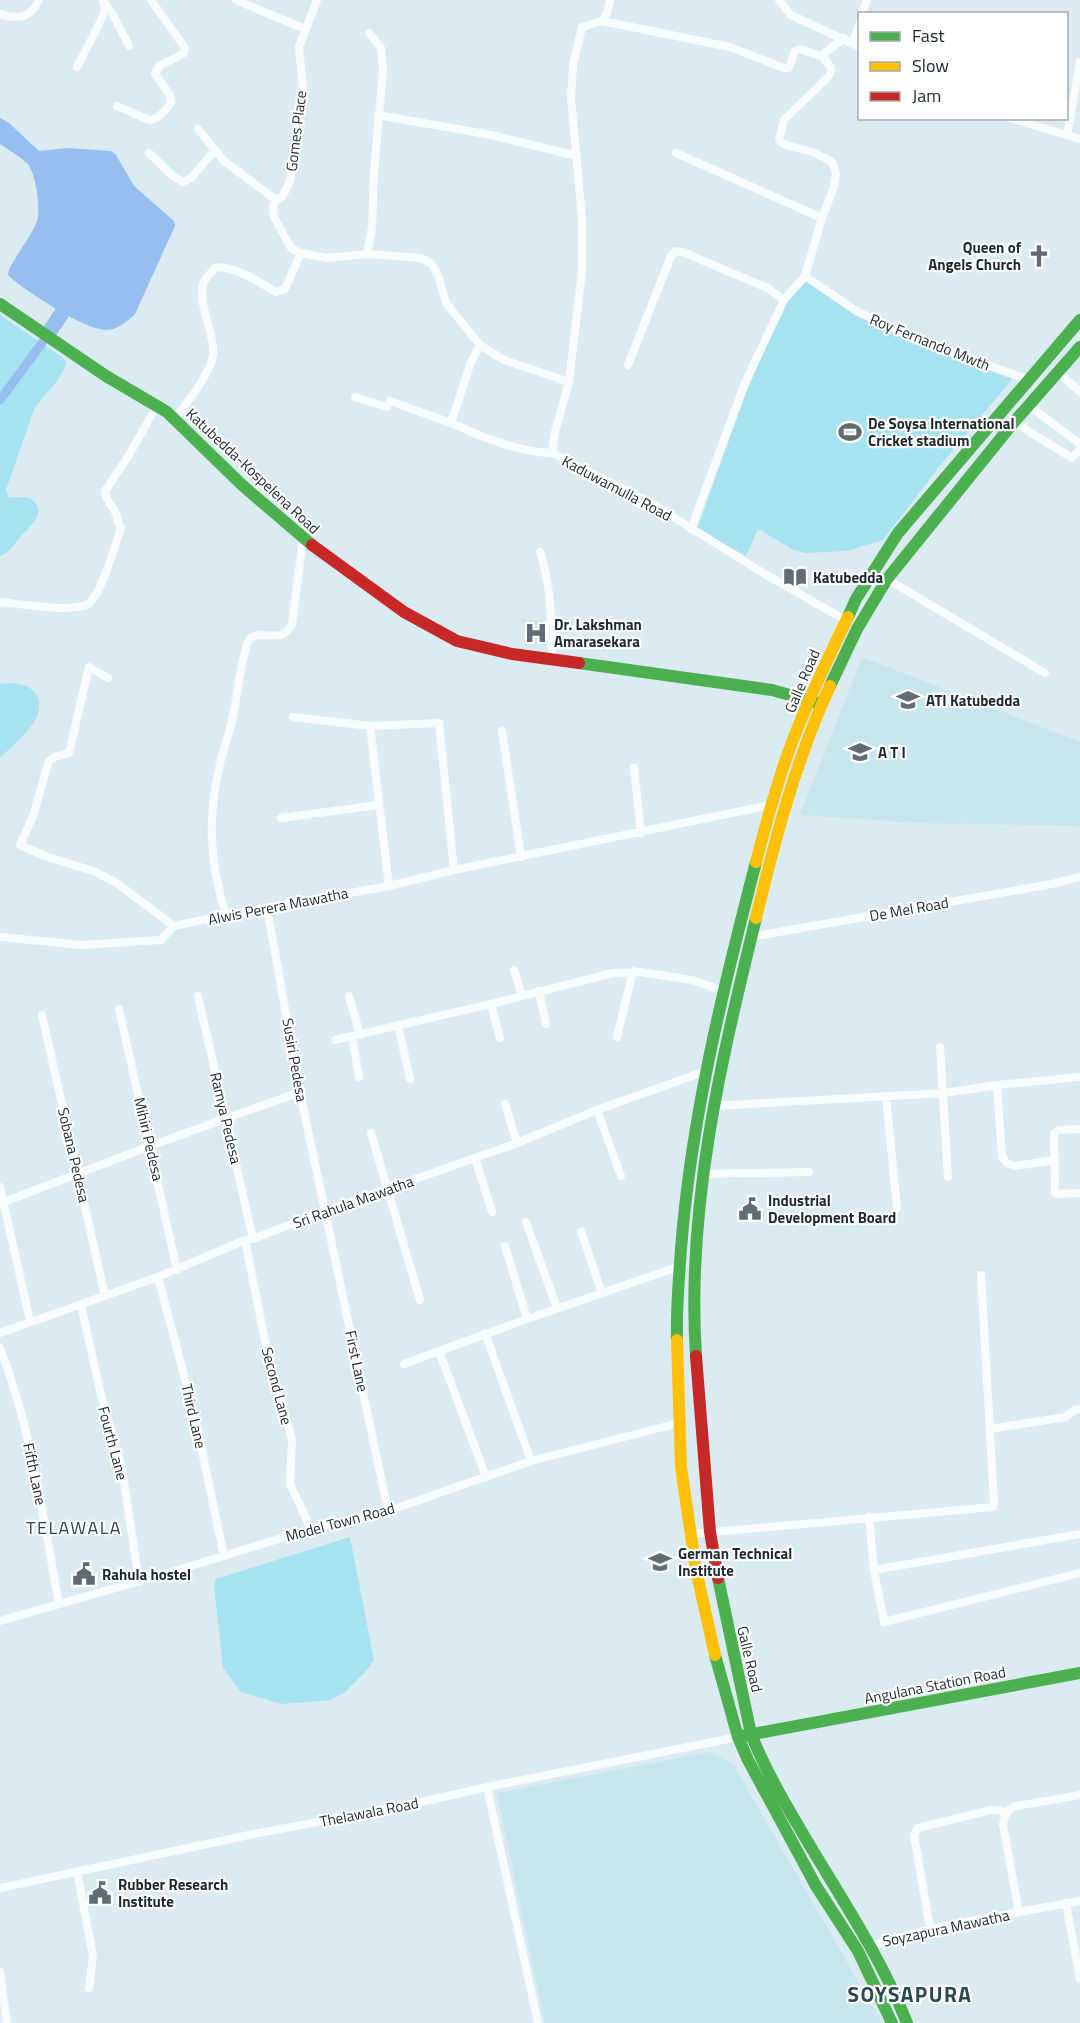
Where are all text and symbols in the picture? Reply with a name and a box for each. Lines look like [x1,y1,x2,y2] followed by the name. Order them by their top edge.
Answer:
[858,12,1068,120] legend
[912,22,945,49] text: Fast
[912,52,949,79] text: Slow
[912,82,941,109] text: Jam
[280,89,312,173] street label: Gomes Place
[928,236,1022,276] place label: Queen of Angels Church
[1026,243,1052,269] church icon: Queen of Angels Church
[866,307,994,377] street label: Roy Fernando Mwth
[181,403,325,539] street label: Katubedda-Kospelena Road
[868,412,1015,452] place label: De Soysa International Cricket stadium
[837,419,863,445] sports icon: De Soysa International Cricket stadium
[558,449,676,527] street label: Kaduwamulla Road
[782,564,808,590] library icon: Katubedda
[813,566,884,589] place label: Katubedda
[554,613,642,653] place label: Dr. Lakshman Amarasekara
[523,620,549,646] hospital icon: Dr. Lakshman Amarasekara
[778,646,826,716] street label: Galle Road
[895,687,921,713] school or university icon: ATI Katubedda
[926,689,1020,712] place label: ATI Katubedda
[847,739,873,765] school or university icon: A T I
[878,741,906,764] place label: A T I
[206,881,350,931] street label: Alwis Perera Mawatha
[868,891,950,927] street label: De Mel Road
[276,1016,314,1104] street label: Susiri Pedesa
[204,1070,248,1167] street label: Ramya Pedesa
[128,1095,170,1184] street label: Mihiri Pedesa
[52,1105,96,1205] street label: Sobana Pedesa
[289,1169,417,1234] street label: Sri Rahula Mawatha
[768,1189,896,1229] place label: Industrial Development Board
[737,1196,763,1222] public building icon: Industrial Development Board
[339,1328,375,1394] street label: First Lane
[256,1345,298,1427] street label: Second Lane
[175,1381,213,1451] street label: Third Lane
[92,1403,134,1483] street label: Fourth Lane
[17,1441,53,1507] street label: Fifth Lane
[283,1496,397,1548] street label: Model Town Road
[26,1514,122,1541] district label: TELAWALA
[678,1542,792,1582] place label: German Technical Institute
[647,1549,673,1575] school or university icon: German Technical Institute
[71,1561,97,1587] public building icon: Rahula hostel
[102,1563,191,1586] place label: Rahula hostel
[731,1624,769,1694] street label: Galle Road
[862,1660,1008,1710] street label: Angulana Station Road
[318,1791,420,1833] street label: Thelawala Road
[118,1873,228,1913] place label: Rubber Research Institute
[87,1880,113,1906] public building icon: Rubber Research Institute
[880,1903,1012,1953] street label: Soyzapura Mawatha
[848,1978,972,2010] district label: SOYSAPURA

